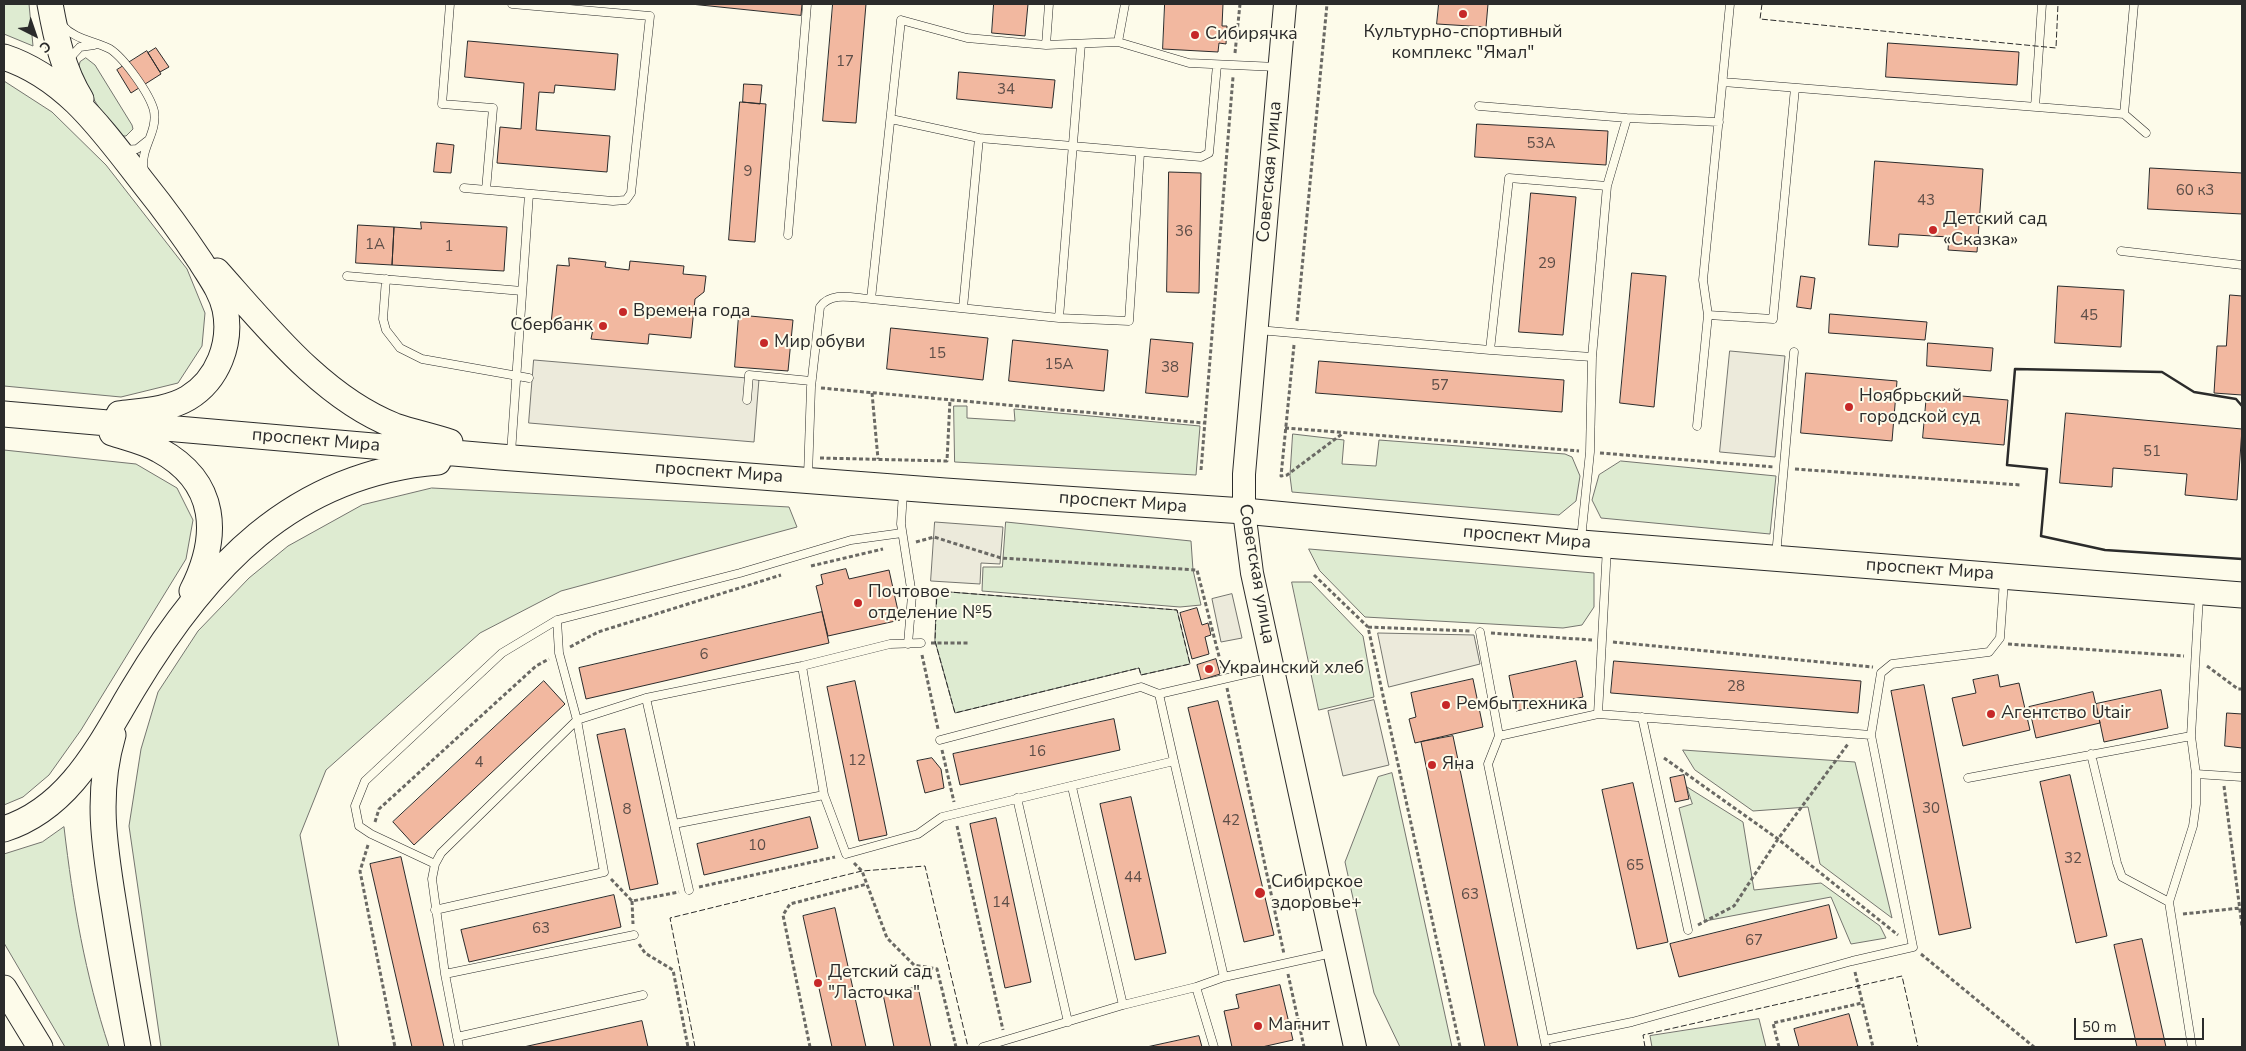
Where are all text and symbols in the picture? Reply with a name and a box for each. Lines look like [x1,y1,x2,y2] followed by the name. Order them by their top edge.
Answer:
[1457,8,1469,20] marker: Культурно-спортивный комплекс "Ямал"
[10,10,60,60] north arrow
[1363,22,1563,64] place label: Культурно-спортивный комплекс "Ямал"
[1205,24,1298,46] place label: Сибирячка
[1189,29,1201,41] marker: Сибирячка
[35,36,55,57] text: С
[836,53,854,71] house number: 17
[997,81,1015,99] house number: 34
[1253,100,1287,244] street label: Советская улица
[1527,135,1555,153] house number: 53А
[744,163,752,181] house number: 9
[2176,182,2214,200] house number: 60 к3
[1917,192,1935,210] house number: 43
[1943,209,2047,252] place label: Детский сад «Сказка»
[1175,223,1193,241] house number: 36
[1927,224,1939,236] marker: Детский сад «Сказка»
[365,236,385,254] house number: 1А
[445,238,453,256] house number: 1
[1538,255,1556,273] house number: 29
[633,301,750,323] place label: Времена года
[617,306,629,318] marker: Времена года
[2080,307,2098,325] house number: 45
[510,315,593,337] place label: Сбербанк
[597,320,609,332] marker: Сбербанк
[774,332,865,354] place label: Мир обуви
[758,337,770,349] marker: Мир обуви
[928,345,946,363] house number: 15
[1045,356,1073,374] house number: 15А
[1161,359,1179,377] house number: 38
[1431,377,1449,395] house number: 57
[1859,386,1980,428] place label: Ноябрьский городской суд
[1843,401,1855,413] marker: Ноябрьский городской суд
[251,425,381,457] street label: проспект Мира
[2143,443,2161,461] house number: 51
[654,458,784,488] street label: проспект Мира
[1058,488,1188,518] street label: проспект Мира
[1233,502,1279,646] street label: Советская улица
[1462,522,1592,554] street label: проспект Мира
[1865,555,1995,585] street label: проспект Мира
[868,582,992,624] place label: Почтовое отделение №5
[852,597,864,609] marker: Почтовое отделение №5
[700,646,708,664] house number: 6
[1219,658,1364,680] place label: Украинский хлеб
[1203,663,1215,675] marker: Украинский хлеб
[1727,678,1745,696] house number: 28
[1456,694,1588,716] place label: Рембыттехника
[1440,699,1452,711] marker: Рембыттехника
[2001,703,2131,725] place label: Агентство Utair
[1985,708,1997,720] marker: Агентство Utair
[1028,743,1046,761] house number: 16
[848,752,866,770] house number: 12
[475,754,483,772] house number: 4
[1442,754,1474,776] place label: Яна
[1426,759,1438,771] marker: Яна
[1922,800,1940,818] house number: 30
[623,801,631,819] house number: 8
[1222,812,1240,830] house number: 42
[748,837,766,855] house number: 10
[2064,850,2082,868] house number: 32
[1626,857,1644,875] house number: 65
[1124,869,1142,887] house number: 44
[1271,872,1363,914] place label: Сибирское здоровье+
[1253,886,1267,900] marker: Сибирское здоровье+
[1461,886,1479,904] house number: 63
[992,894,1010,912] house number: 14
[532,920,550,938] house number: 63
[1745,932,1763,950] house number: 67
[828,962,932,1004] place label: Детский сад "Ласточка"
[812,977,824,989] marker: Детский сад "Ласточка"
[2076,1008,2206,1040] scale bar
[1268,1015,1330,1037] place label: Магнит
[2082,1017,2117,1037] text: 50 m
[1252,1020,1264,1032] marker: Магнит

